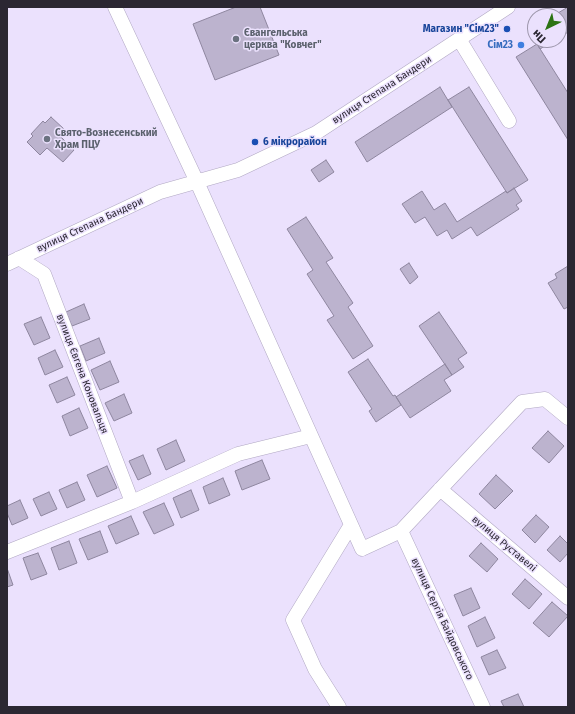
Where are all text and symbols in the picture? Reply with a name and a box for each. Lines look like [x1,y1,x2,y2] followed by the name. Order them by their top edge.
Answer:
[527,8,567,48] north arrow
[423,23,499,35] place label: Магазин "Сім23"
[502,24,512,34] marker: Магазин "Сім23"
[244,27,322,50] place label: Євангельська церква "Ковчег"
[530,27,549,46] text: Пн
[231,34,241,44] marker: Євангельська церква "Ковчег"
[487,39,513,51] place label: Сім23
[516,40,526,50] marker: Сім23
[330,53,434,127] street label: вулиця Степана Бандери
[55,127,158,150] place label: Свято-Вознесенський Храм ПЦУ
[42,134,52,144] marker: Свято-Вознесенський Храм ПЦУ
[263,136,327,148] place label: 6 мікрорайон
[250,137,260,147] marker: 6 мікрорайон
[35,195,145,255] street label: вулиця Степана Бандери
[54,312,110,436] street label: вулиця Євгена Коновальця
[469,514,539,574] street label: вулиця Руставелі
[408,556,476,682] street label: вулиця Сергія Байдовського

